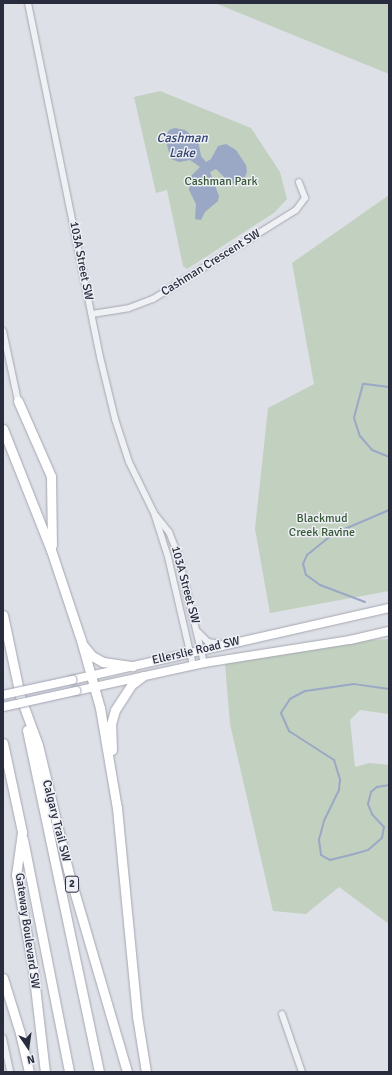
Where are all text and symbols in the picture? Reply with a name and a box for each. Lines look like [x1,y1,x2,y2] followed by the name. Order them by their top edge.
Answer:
[156,131,208,162] water label: Cashman Lake
[185,175,257,189] park label: Cashman Park
[66,220,96,302] street label: 103A Street SW
[159,227,263,299] street label: Cashman Crescent SW
[289,512,355,540] park label: Blackmud Creek Ravine
[168,545,202,625] street label: 103A Street SW
[151,634,241,668] street label: Ellerslie Road SW
[39,779,73,863] street label: Calgary Trail SW
[12,872,42,990] street label: Gateway Boulevard SW
[65,875,79,893] road number: 2
[8,1027,48,1067] north arrow
[26,1052,36,1066] text: N

